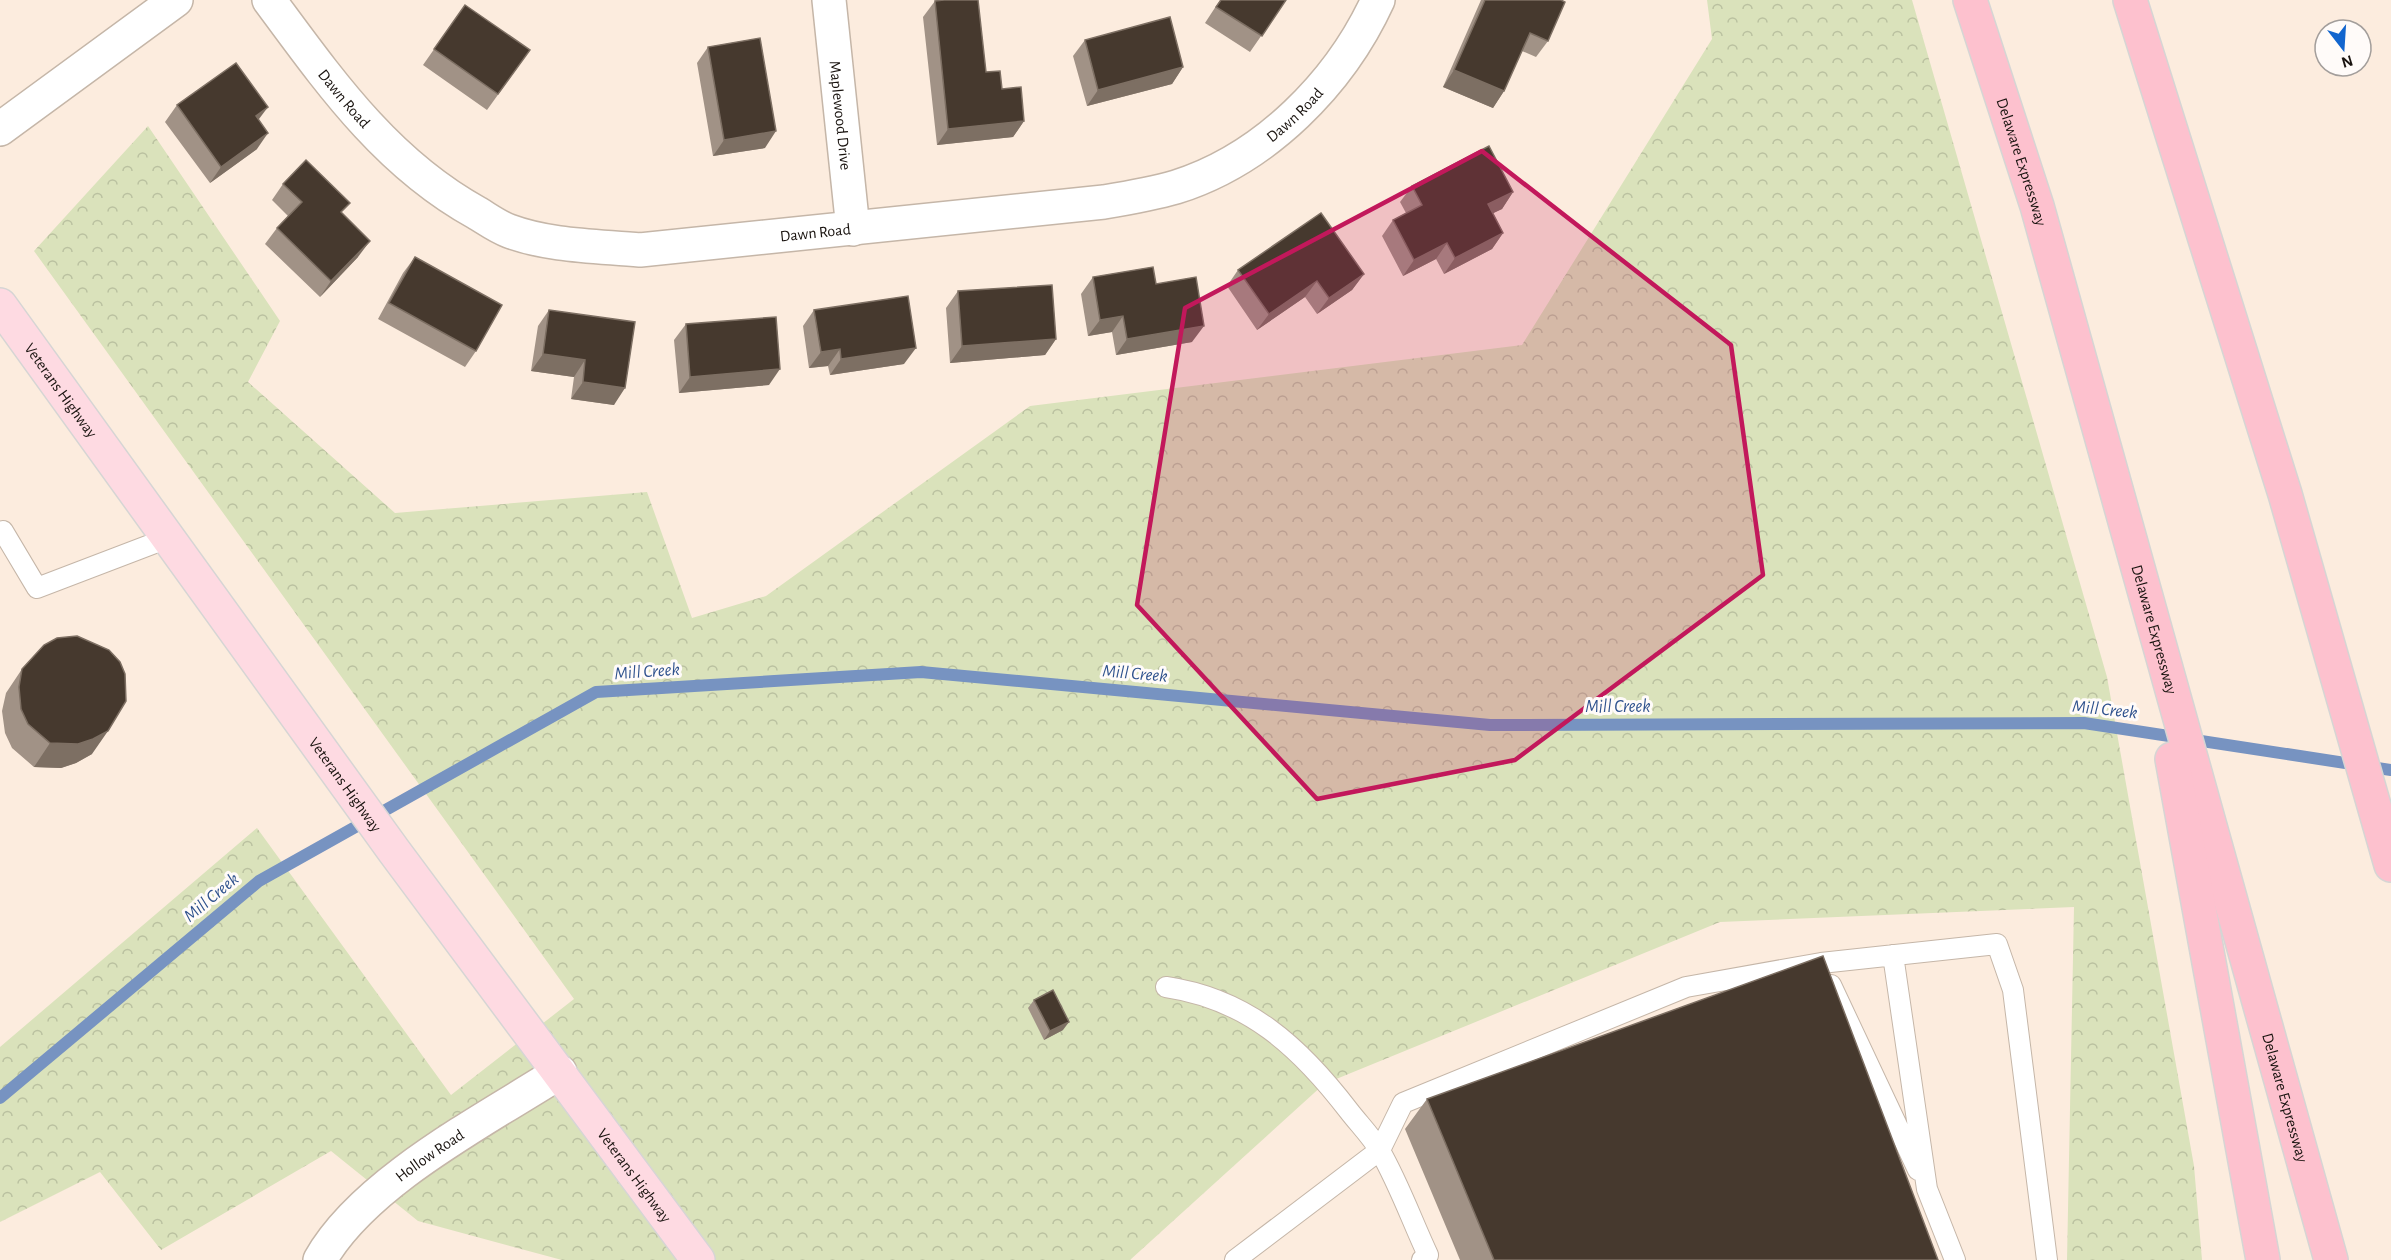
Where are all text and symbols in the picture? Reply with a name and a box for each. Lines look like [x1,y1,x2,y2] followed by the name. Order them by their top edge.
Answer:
[2313,18,2373,78] north arrow
[2339,52,2355,71] text: N
[826,60,854,171] street label: Maplewood Drive
[315,66,373,131] street label: Dawn Road
[1264,85,1326,145] street label: Dawn Road
[1993,96,2049,228] street label: Delaware Expressway
[779,221,851,244] street label: Dawn Road
[21,341,100,442] street label: Veterans Highway
[2128,563,2180,696] street label: Delaware Expressway
[614,661,680,683] water label: Mill Creek
[1102,662,1168,686] water label: Mill Creek
[1585,698,1651,716] water label: Mill Creek
[2071,698,2138,722] water label: Mill Creek
[306,735,384,836] street label: Veterans Highway
[181,870,242,926] water label: Mill Creek
[2259,1031,2310,1164] street label: Delaware Expressway
[594,1126,674,1226] street label: Veterans Highway
[393,1127,467,1185] street label: Hollow Road

